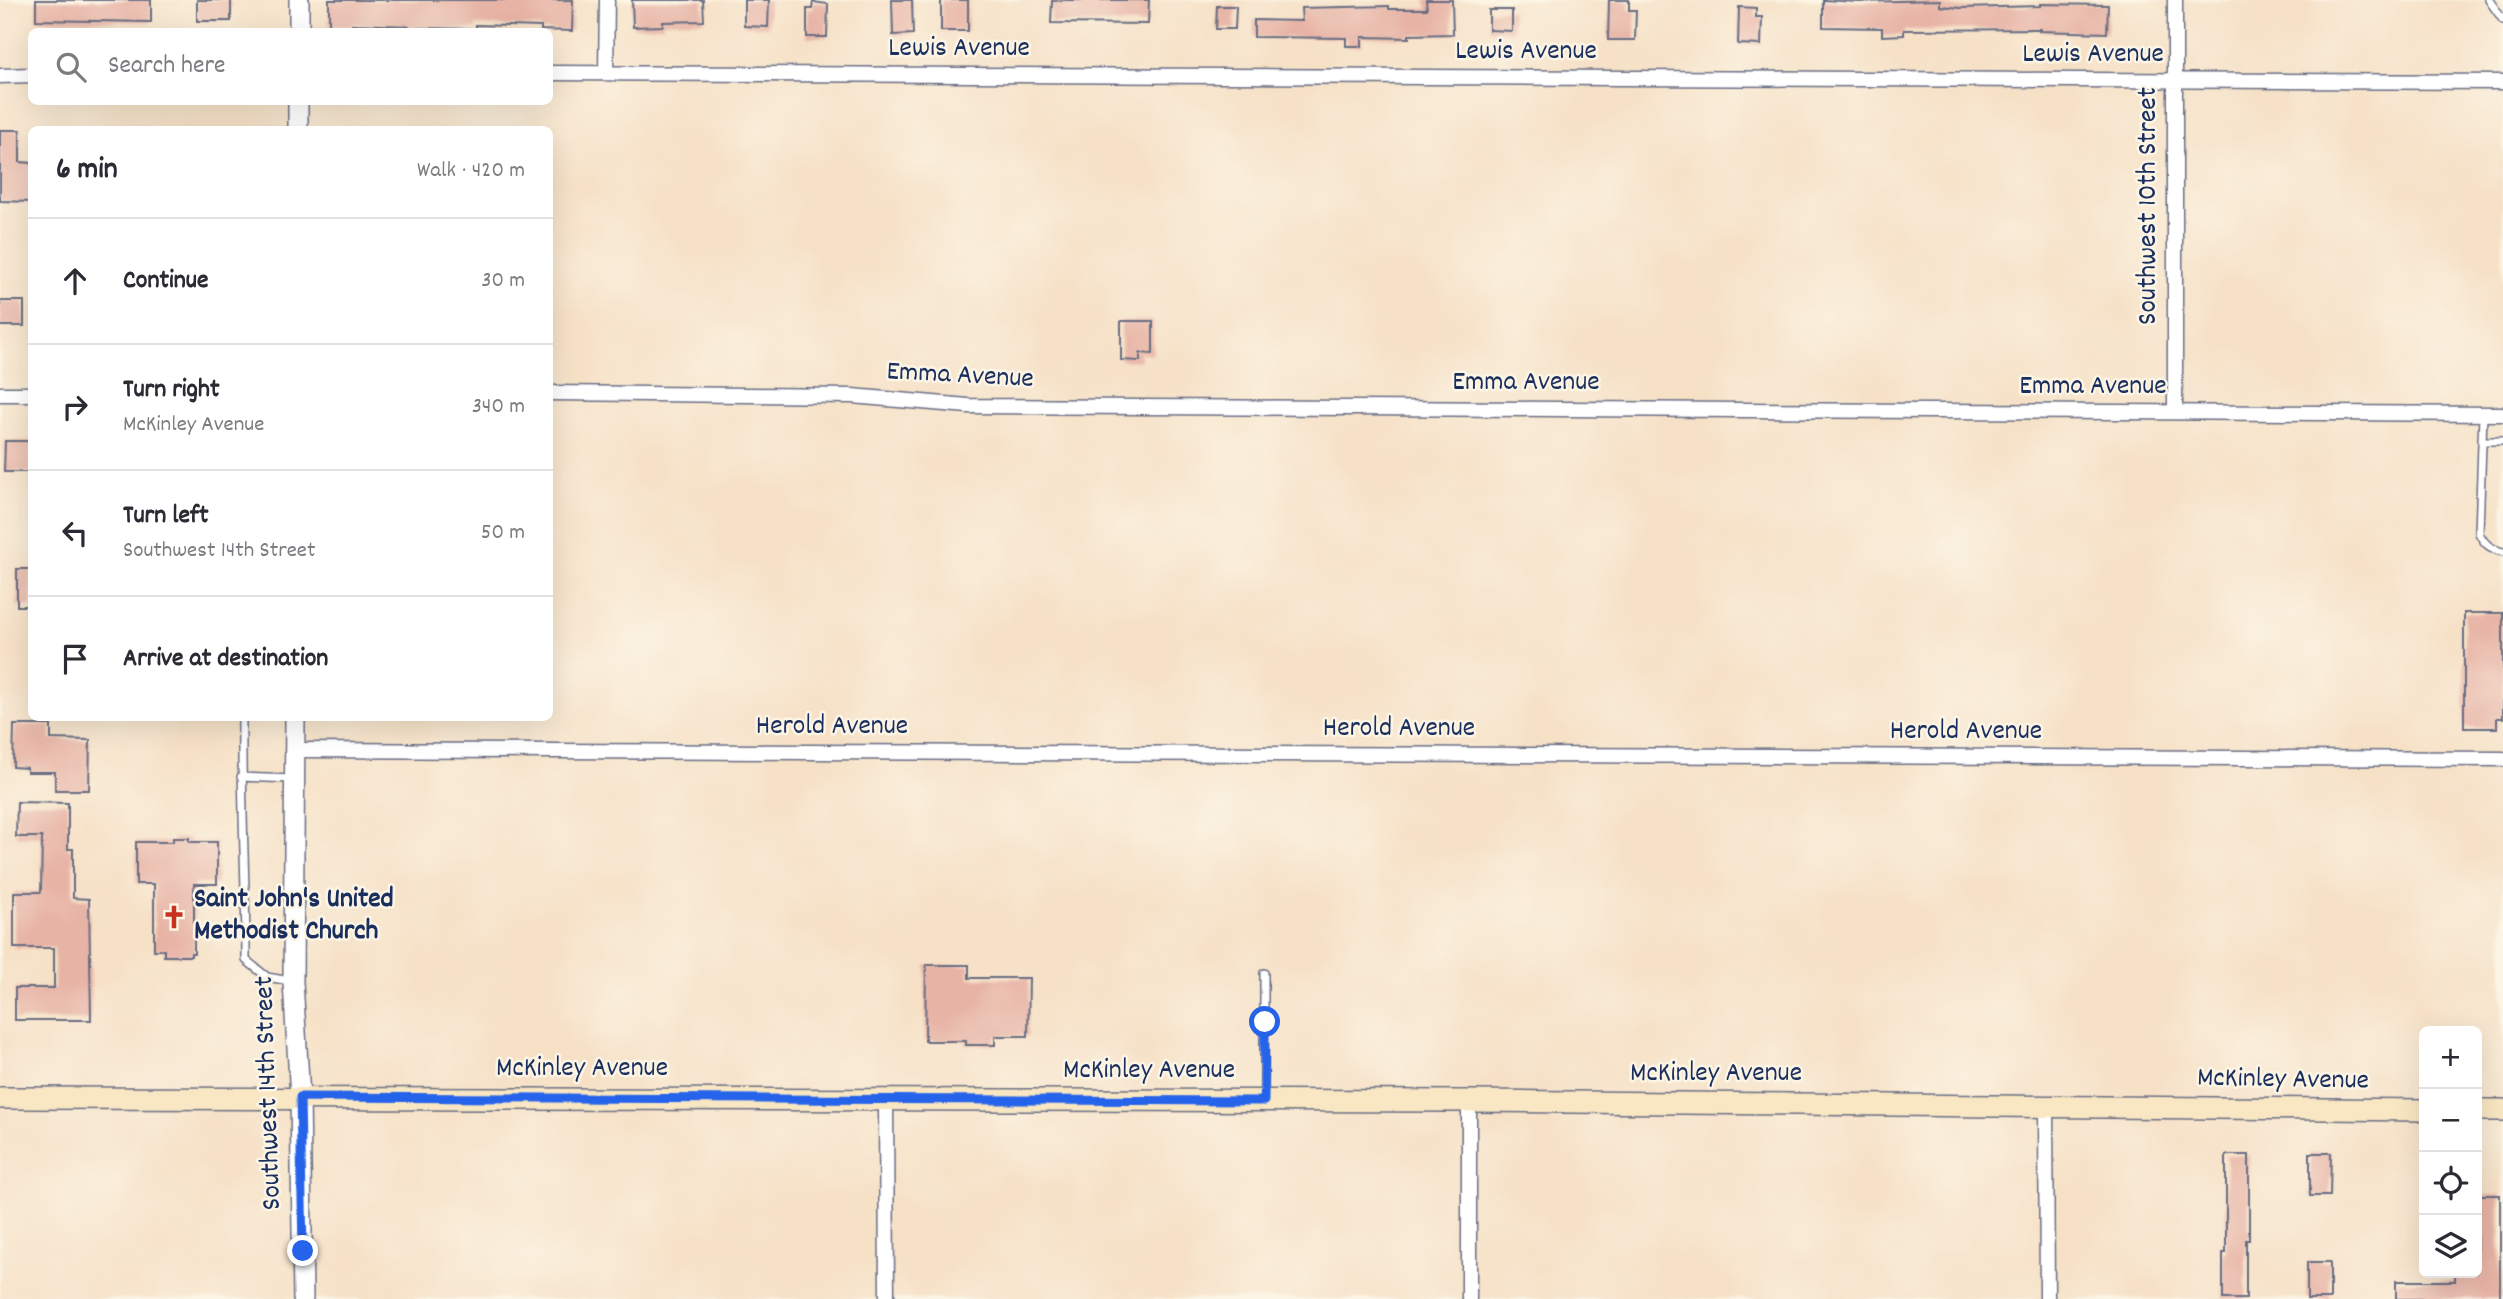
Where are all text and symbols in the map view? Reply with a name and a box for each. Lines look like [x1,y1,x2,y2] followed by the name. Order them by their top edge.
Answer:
[28,28,553,105] search box
[888,30,1030,70] street label: Lewis Avenue
[1455,33,1597,73] street label: Lewis Avenue
[2022,36,2164,76] street label: Lewis Avenue
[52,48,90,86] icon: search
[108,48,226,85] text: Search here
[2130,87,2170,325] street label: Southwest 10th Street
[56,150,118,193] text: 6 min
[417,155,525,188] text: Walk · 420 m
[56,262,94,300] icon: ahead
[123,263,208,300] text: Continue
[481,265,525,298] text: 30 m
[885,353,1035,401] street label: Emma Avenue
[1452,364,1600,404] street label: Emma Avenue
[2019,368,2167,408] street label: Emma Avenue
[123,372,220,409] text: Turn right
[56,388,94,426] icon: right
[472,391,525,424] text: 340 m
[123,409,264,442] text: McKinley Avenue
[123,498,209,535] text: Turn left
[56,514,94,552] icon: left
[481,517,525,550] text: 50 m
[123,535,315,568] text: Southwest 14th Street
[56,640,94,678] icon: arrive
[123,641,328,678] text: Arrive at destination
[756,708,908,748] street label: Herold Avenue
[1323,710,1475,750] street label: Herold Avenue
[1890,713,2042,753] street label: Herold Avenue
[194,881,394,953] place label: Saint John's United Methodist Church
[160,903,188,931] church icon: Saint John's United Methodist Church
[246,975,294,1211] street label: Southwest 14th Street
[1249,1006,1280,1037] route start
[2419,1026,2482,1278] map controls
[2419,1026,2482,1089] button: +
[496,1050,668,1090] street label: McKinley Avenue
[1063,1052,1235,1092] street label: McKinley Avenue
[1630,1055,1802,1095] street label: McKinley Avenue
[2197,1060,2369,1102] street label: McKinley Avenue
[2419,1089,2482,1152] button: −
[2419,1152,2482,1215] button: locate
[2419,1215,2482,1278] button: layers
[287,1235,318,1266] route end

